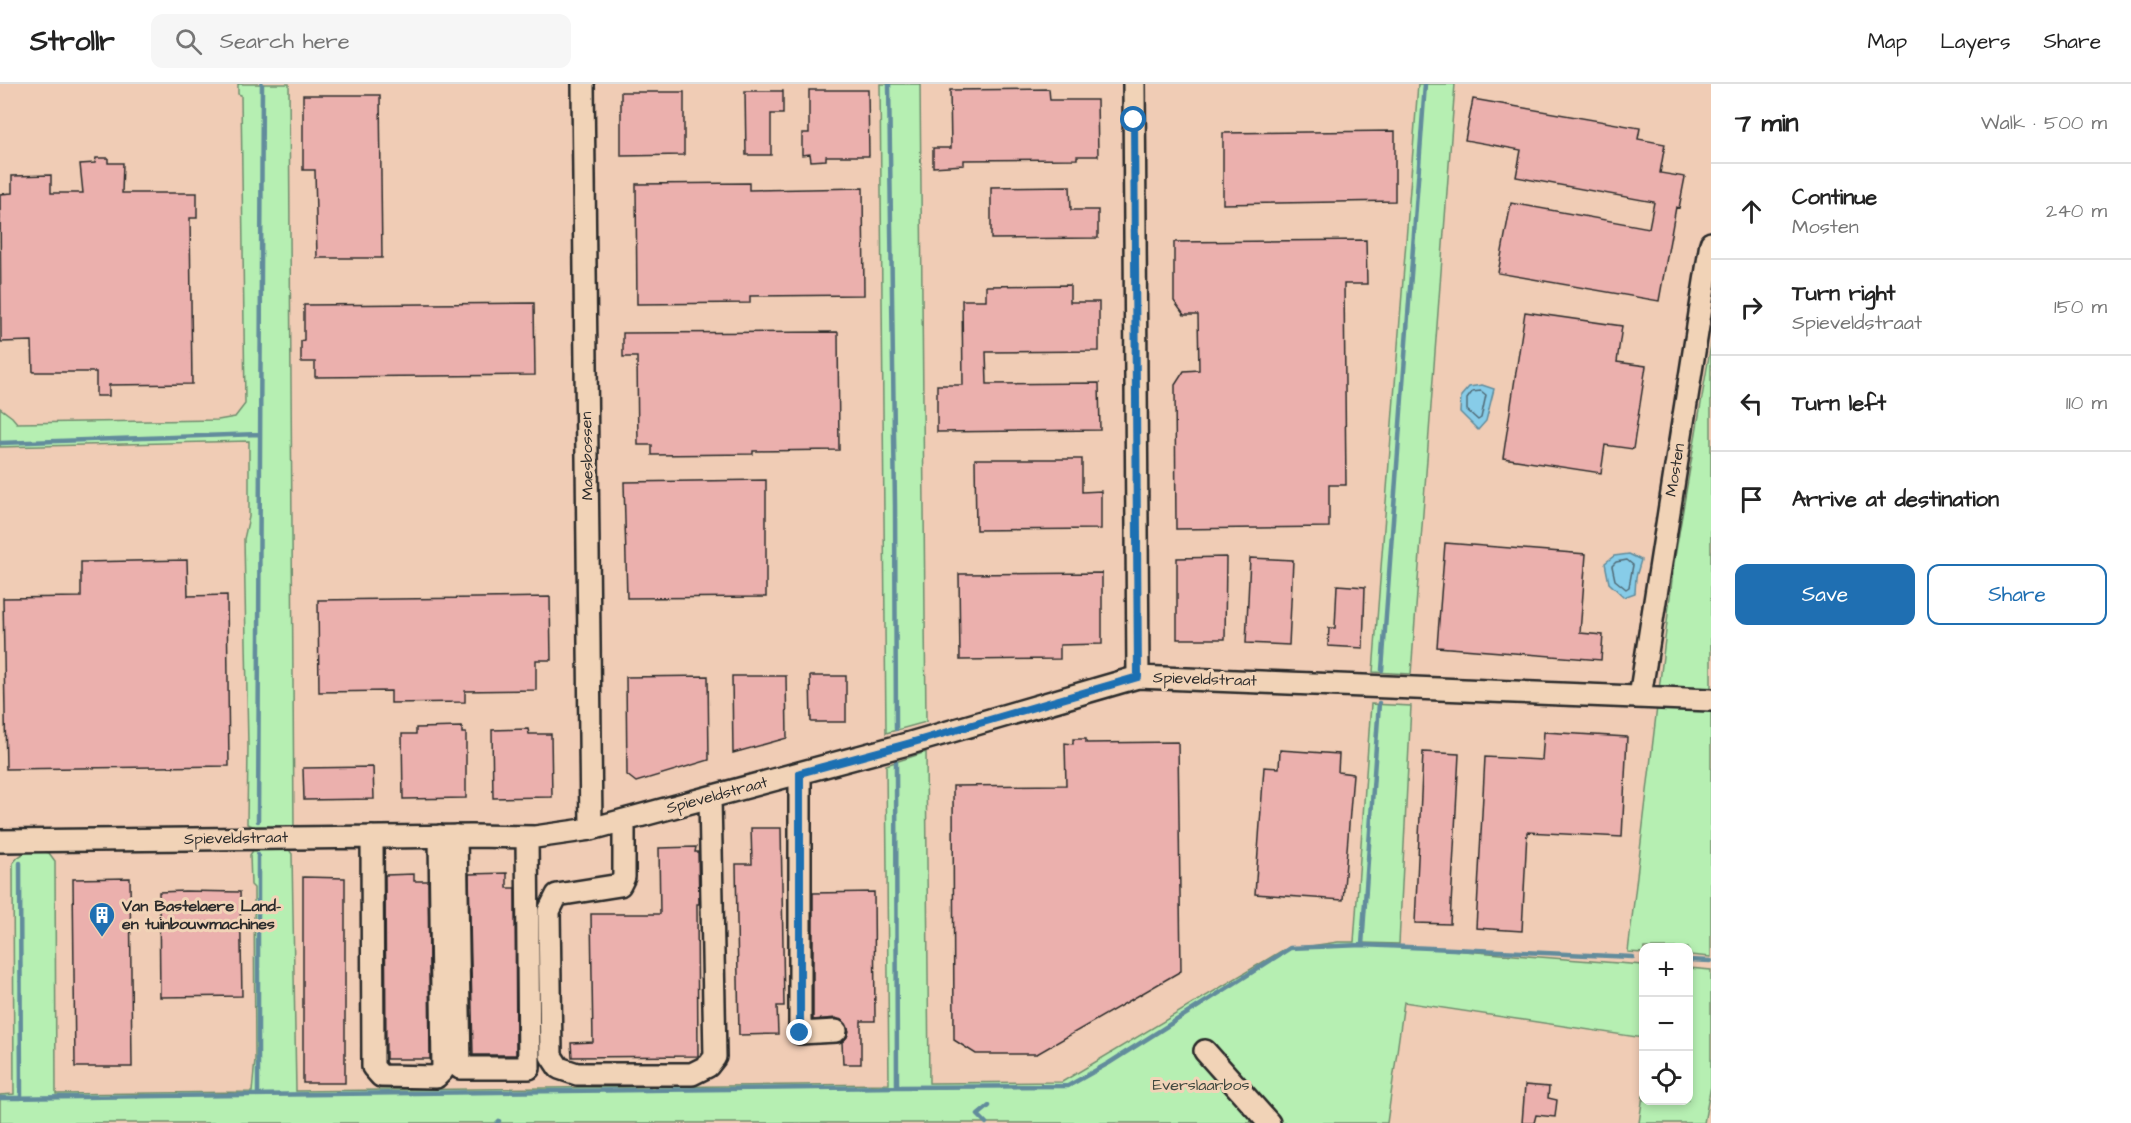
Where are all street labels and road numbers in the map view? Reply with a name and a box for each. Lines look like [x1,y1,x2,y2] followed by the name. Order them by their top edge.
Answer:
[575,411,599,501] street label: Maesbossen
[1660,442,1690,498] street label: Mosten
[1153,666,1258,692] street label: Spieveldstraat
[664,771,771,819] street label: Spieveldstraat
[184,826,289,850] street label: Spieveldstraat

